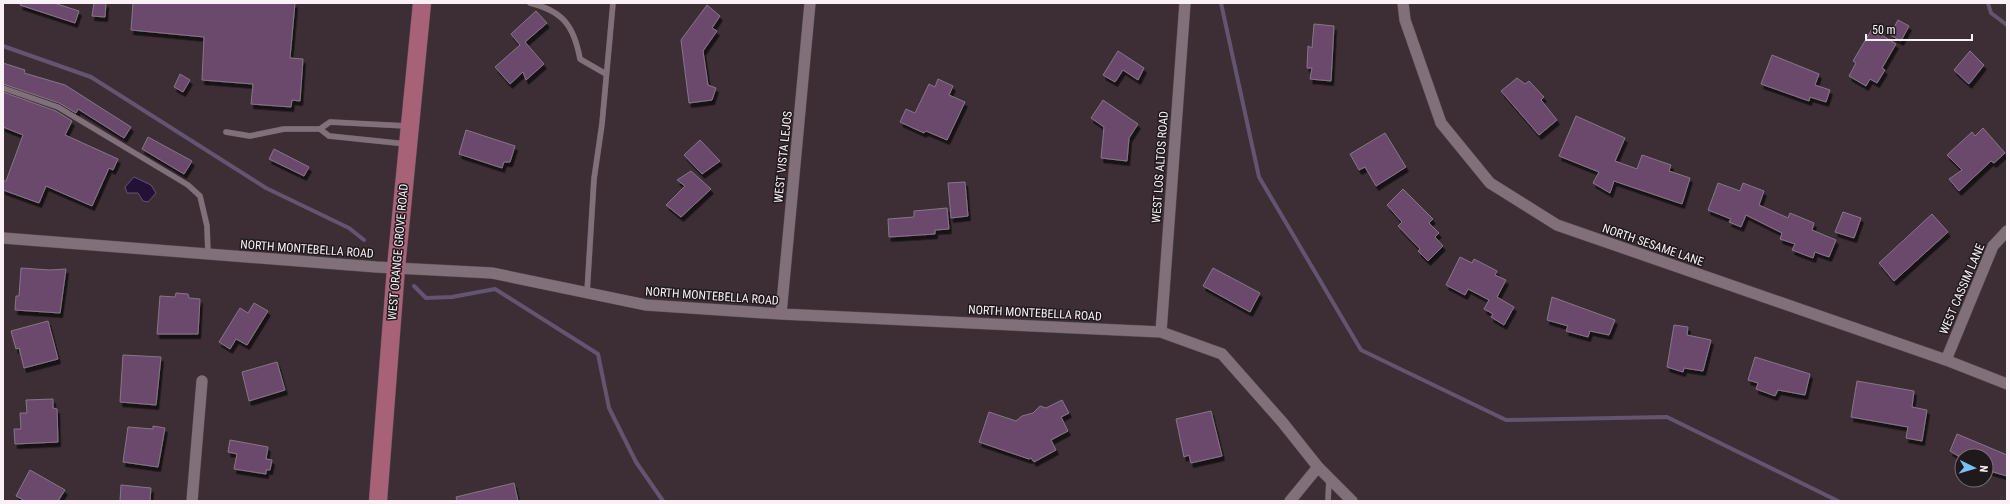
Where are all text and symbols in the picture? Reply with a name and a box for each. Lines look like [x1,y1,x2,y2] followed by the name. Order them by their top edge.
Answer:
[1866,16,1972,42] scale bar
[1872,23,1896,37] text: 50 m
[771,110,795,204] street label: WEST VISTA LEJOS
[1149,110,1171,223] street label: WEST LOS ALTOS ROAD
[385,183,411,321] street label: WEST ORANGE GROVE ROAD
[1600,221,1706,269] street label: NORTH SESAME LANE
[240,237,374,261] street label: NORTH MONTEBELLA ROAD
[1937,241,1987,336] street label: WEST CASSIM LANE
[645,284,779,308] street label: NORTH MONTEBELLA ROAD
[968,303,1102,323] street label: NORTH MONTEBELLA ROAD
[1954,448,1994,488] north arrow
[1977,465,1990,473] text: N

